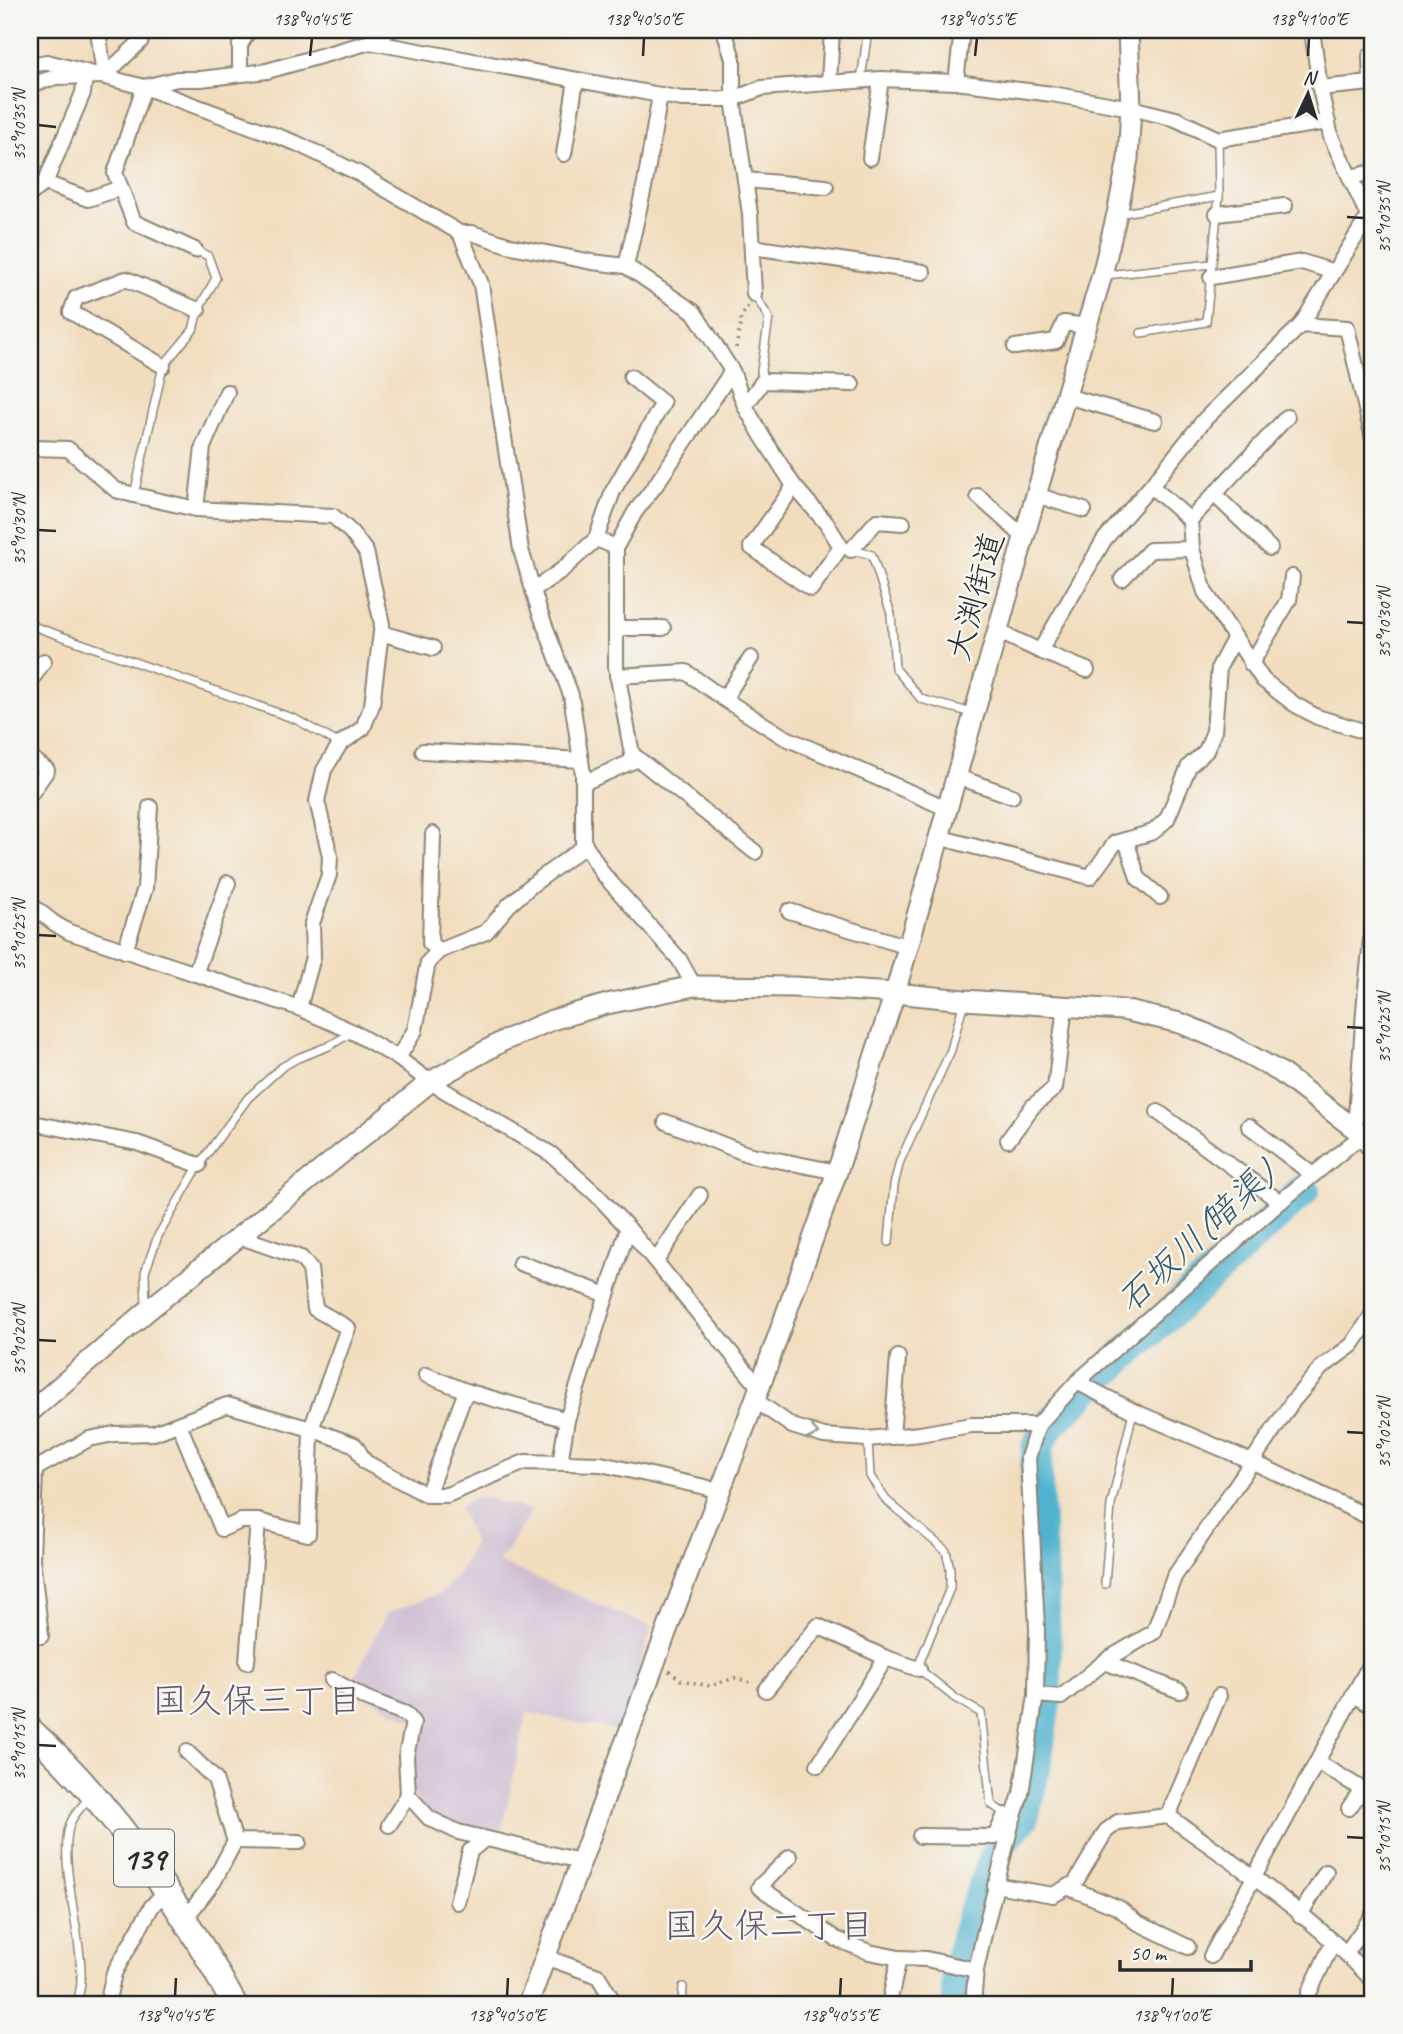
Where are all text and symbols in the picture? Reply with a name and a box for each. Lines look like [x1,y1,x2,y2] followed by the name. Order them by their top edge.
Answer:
[273,8,353,30] text: 138°40'45"E
[605,8,685,30] text: 138°40'50"E
[938,8,1018,30] text: 138°40'55"E
[1270,8,1350,30] text: 138°41'00"E
[1274,60,1344,130] north arrow
[1302,66,1319,91] text: N
[8,86,30,160] text: 35°10'35"N
[1373,179,1395,253] text: 35°10'35"N
[8,491,30,565] text: 35°10'30"N
[937,527,1013,665] street label: 大渕街道
[1373,584,1395,658] text: 35°10'30"N
[8,896,30,970] text: 35°10'25"N
[1373,989,1395,1063] text: 35°10'25"N
[1107,1149,1288,1322] water label: 石坂川(暗渠)
[8,1301,30,1375] text: 35°10'20"N
[1373,1394,1395,1468] text: 35°10'20"N
[808,1424,820,1439] one-way arrow
[152,1678,362,1723] district label: 国久保三丁目
[8,1706,30,1780] text: 35°10'15"N
[1373,1799,1395,1873] text: 35°10'15"N
[114,1830,174,1886] road number: 139
[664,1903,874,1948] district label: 国久保二丁目
[1120,1929,1251,1973] scale bar
[1130,1940,1168,1966] text: 50 m
[136,2004,216,2026] text: 138°40'45"E
[468,2004,548,2026] text: 138°40'50"E
[801,2004,881,2026] text: 138°40'55"E
[1133,2004,1213,2026] text: 138°41'00"E

